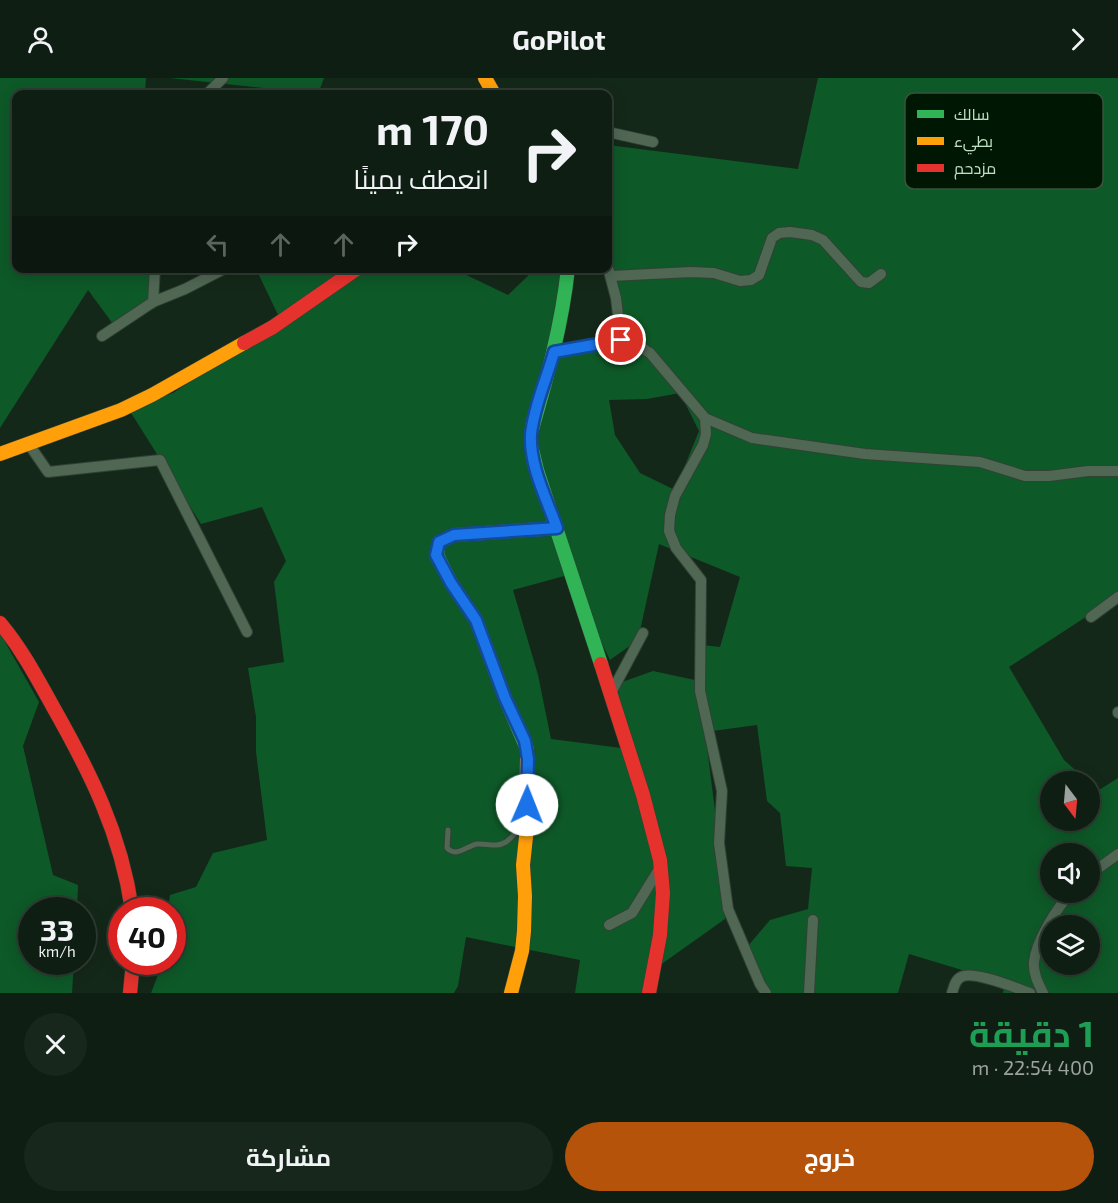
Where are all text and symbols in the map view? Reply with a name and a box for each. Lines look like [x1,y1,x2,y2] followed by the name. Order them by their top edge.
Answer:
[24,23,57,56] icon: person
[512,23,606,55] text: GoPilot
[1061,23,1094,56] icon: forward
[905,93,1103,189] legend
[376,103,489,153] text: 170 m
[954,104,989,123] text: سالك
[510,114,588,192] icon: right
[954,131,993,155] text: بطيء
[954,158,996,180] text: مزدحم
[353,162,489,194] text: انعطف يمينًا
[201,228,234,261] icon: left
[264,228,297,261] icon: ahead
[327,228,360,261] icon: ahead
[390,228,423,261] icon: right
[595,314,646,365] pin
[604,323,637,356] icon: arrive
[1040,771,1100,831] north arrow
[1040,771,1100,975] map controls
[495,773,559,837] position arrow
[1040,843,1100,903] button: sound
[108,897,186,975] speed limit sign: 40
[40,911,74,947] text: 33
[1040,915,1100,975] button: layers
[38,942,76,960] text: km/h
[969,1011,1094,1054] text: 1 دقيقة
[24,1013,87,1076] button: close
[972,1055,1094,1079] text: 400 m · 22:54
[24,1122,553,1191] button: مشاركة
[565,1122,1094,1191] button: خروج

